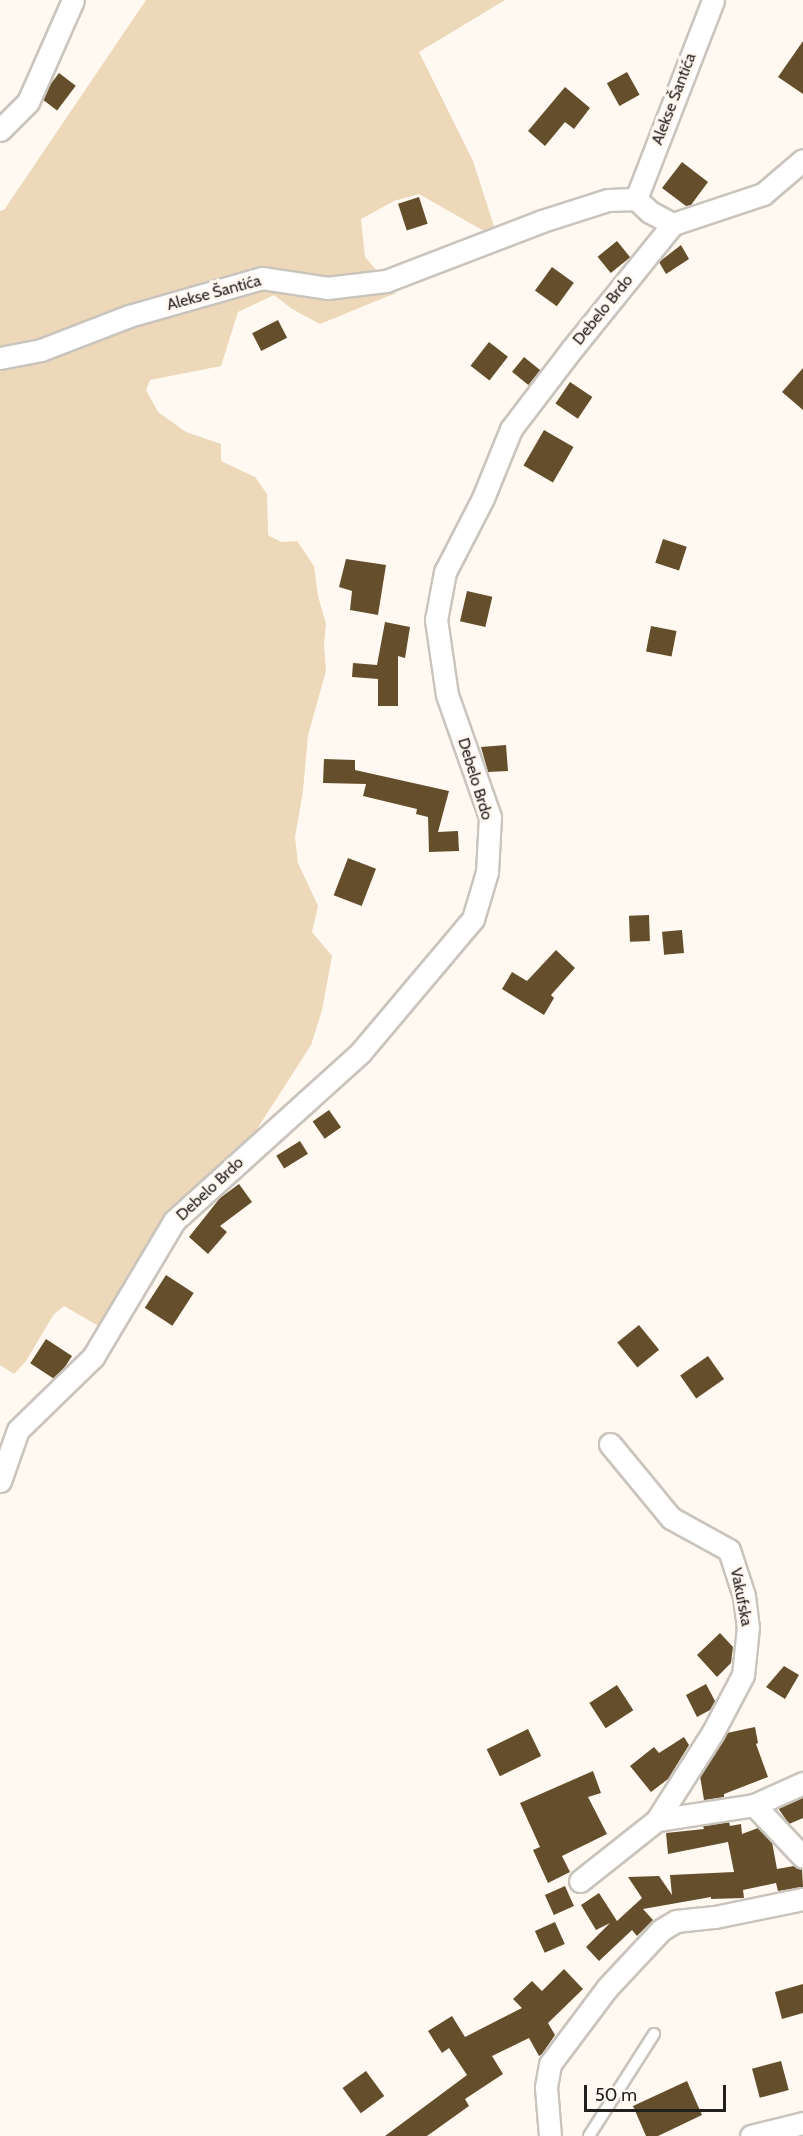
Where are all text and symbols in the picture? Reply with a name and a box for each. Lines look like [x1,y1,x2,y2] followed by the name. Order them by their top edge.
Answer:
[648,50,700,148] street label: Alekse Šantića
[165,271,263,315] street label: Alekse Šantića
[569,271,637,349] street label: Debelo Brdo
[453,736,497,822] street label: Debelo Brdo
[172,1153,248,1225] street label: Debelo Brdo
[726,1566,756,1628] street label: Vakufska
[587,2073,730,2111] scale bar
[595,2084,637,2106] text: 50 m

